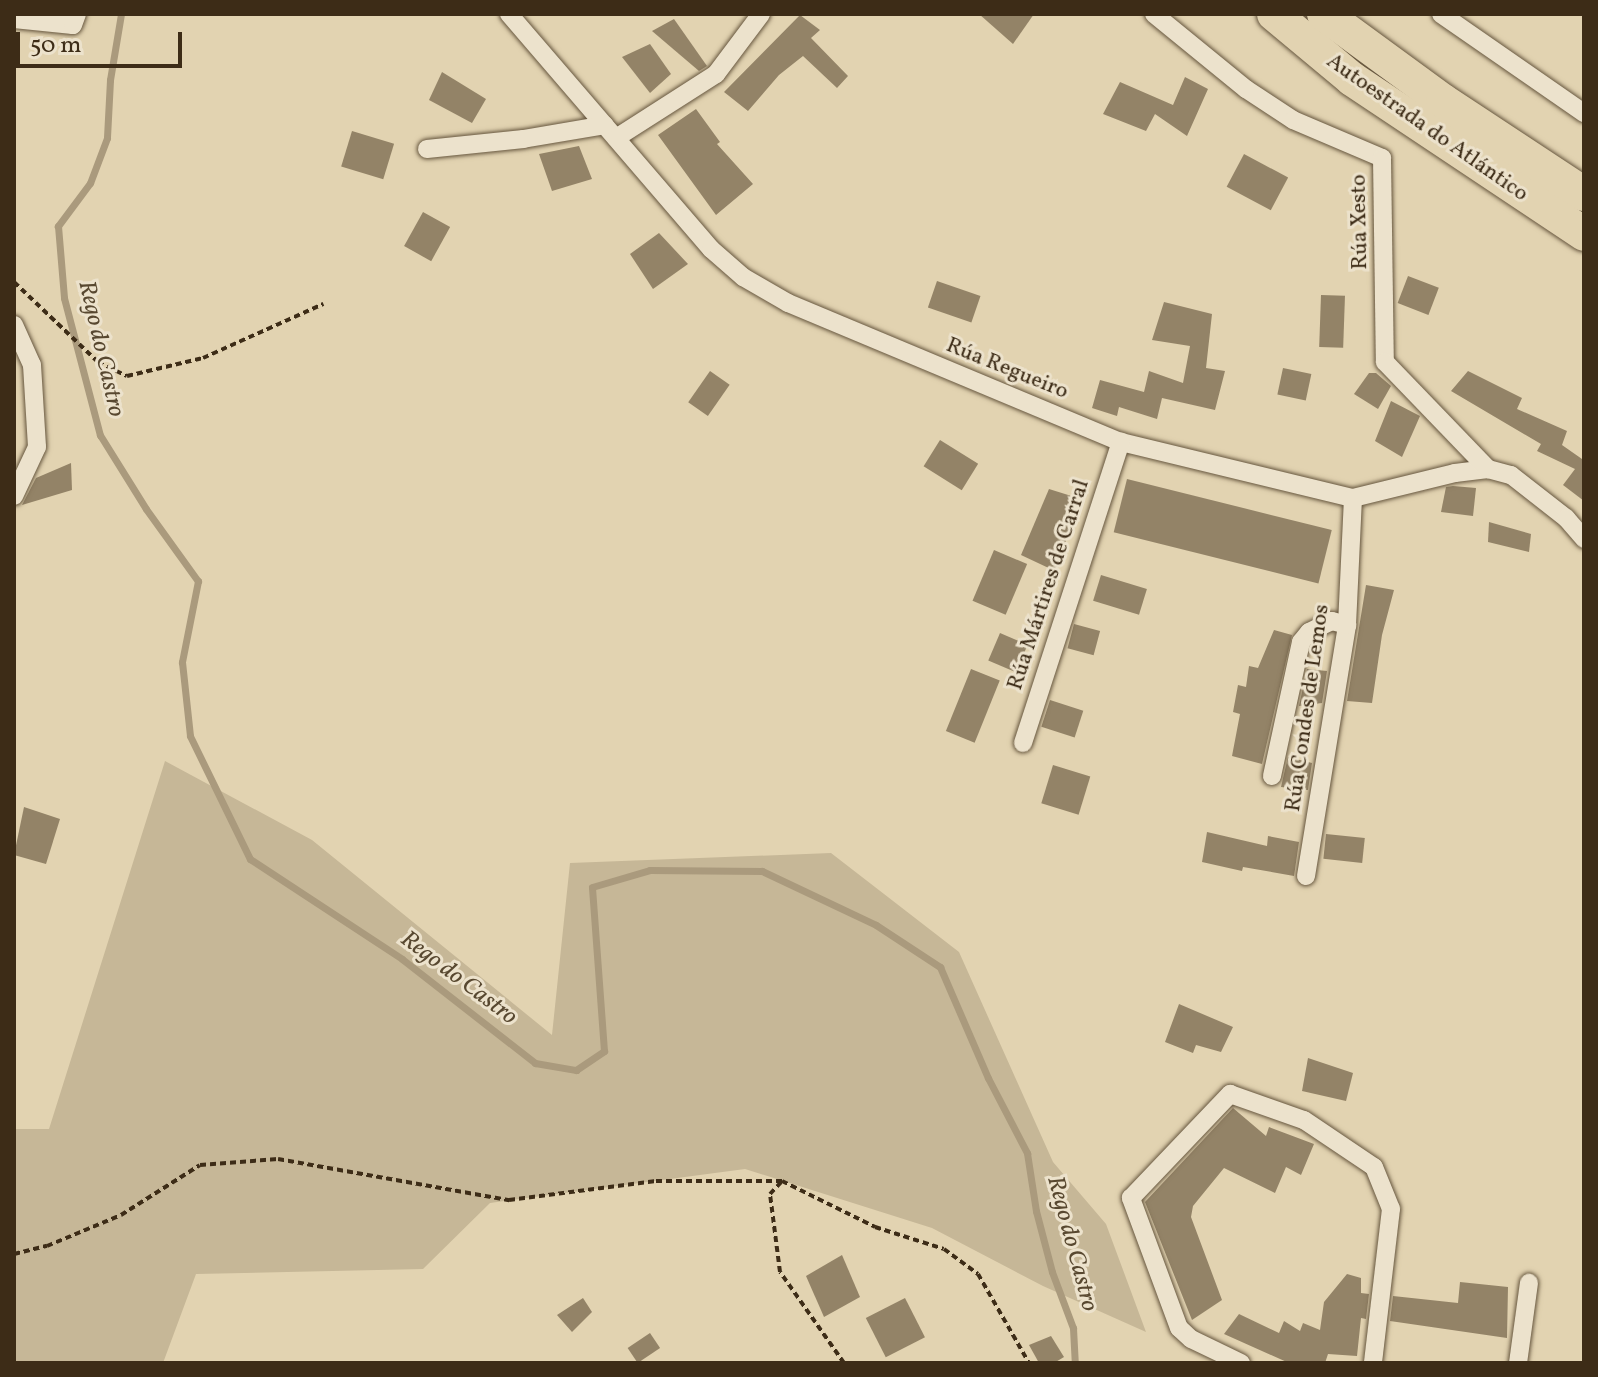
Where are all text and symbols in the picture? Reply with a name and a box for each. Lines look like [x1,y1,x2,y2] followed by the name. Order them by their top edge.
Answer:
[20,16,186,66] scale bar
[30,29,82,63] text: 50 m
[1321,48,1533,208] street label: Autoestrada do Atlántico
[1346,174,1374,270] street label: Rúa Xesto
[70,278,130,420] water label: Rego do Castro
[942,333,1072,405] street label: Rúa Regueiro
[1002,476,1096,694] street label: Rúa Mártires de Carral
[1280,603,1336,813] street label: Rúa Condes de Lemos
[394,926,522,1032] water label: Rego do Castro
[1039,1173,1103,1315] water label: Rego do Castro

